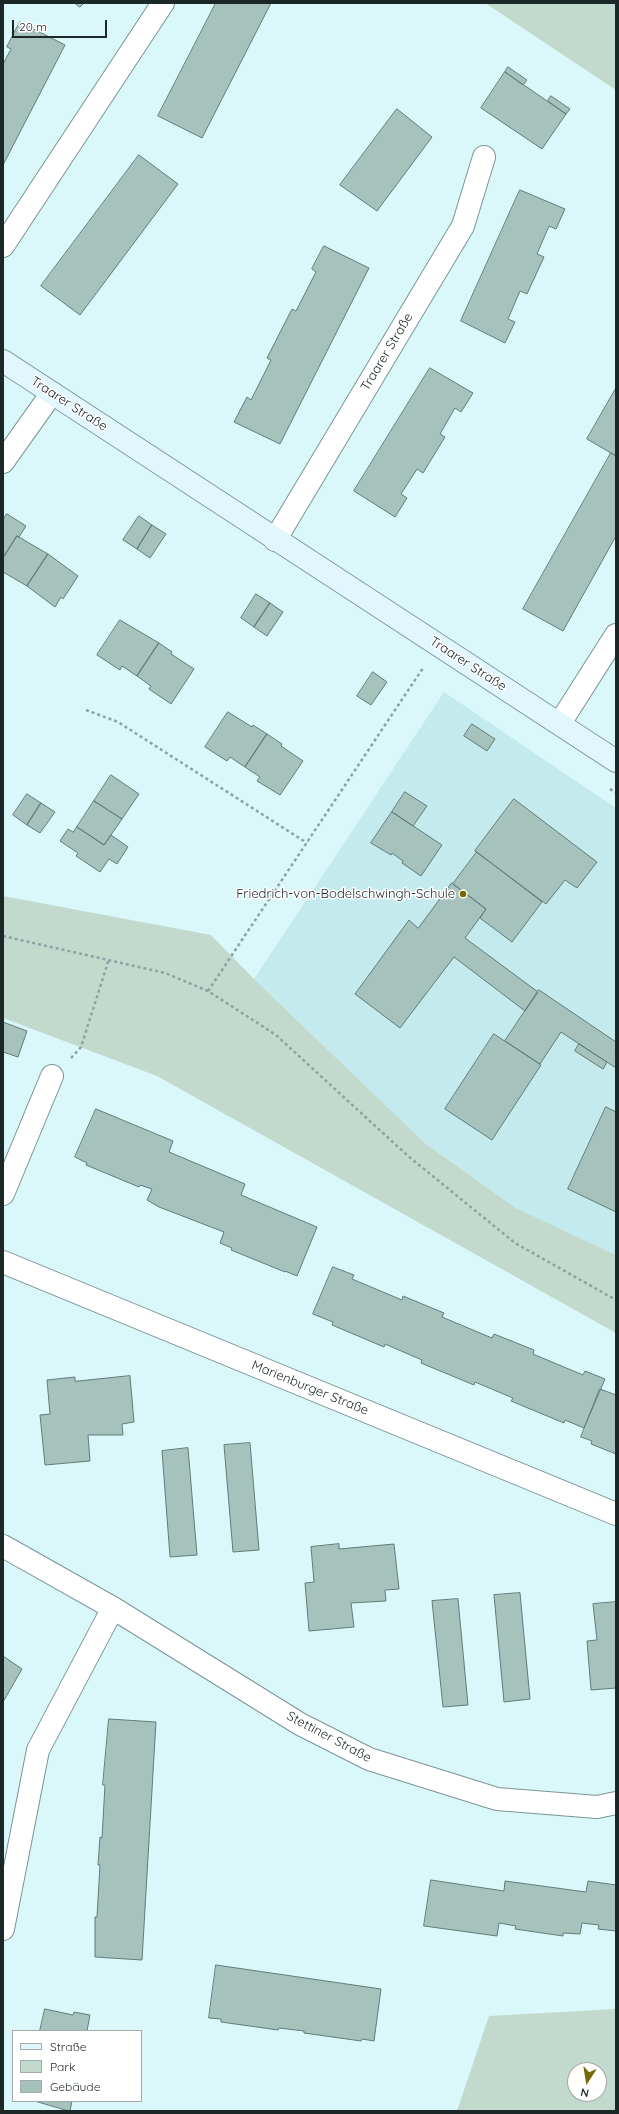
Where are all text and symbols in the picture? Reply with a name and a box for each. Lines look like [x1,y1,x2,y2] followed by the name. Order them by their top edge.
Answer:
[14,12,109,38] scale bar
[19,19,47,34] text: 20 m
[358,310,416,394] street label: Traarer Straße
[28,373,110,435] street label: Traarer Straße
[427,633,509,695] street label: Traarer Straße
[236,886,455,902] place label: Friedrich-von-Bodelschwingh-Schule
[458,889,468,899] marker: Friedrich-von-Bodelschwingh-Schule
[249,1357,371,1419] street label: Marienburger Straße
[284,1708,374,1766] street label: Stettiner Straße
[12,2030,142,2102] legend
[50,2039,87,2054] text: Straße
[50,2059,75,2074] text: Park
[567,2062,607,2102] north arrow
[50,2079,100,2094] text: Gebäude
[579,2085,590,2100] text: N

